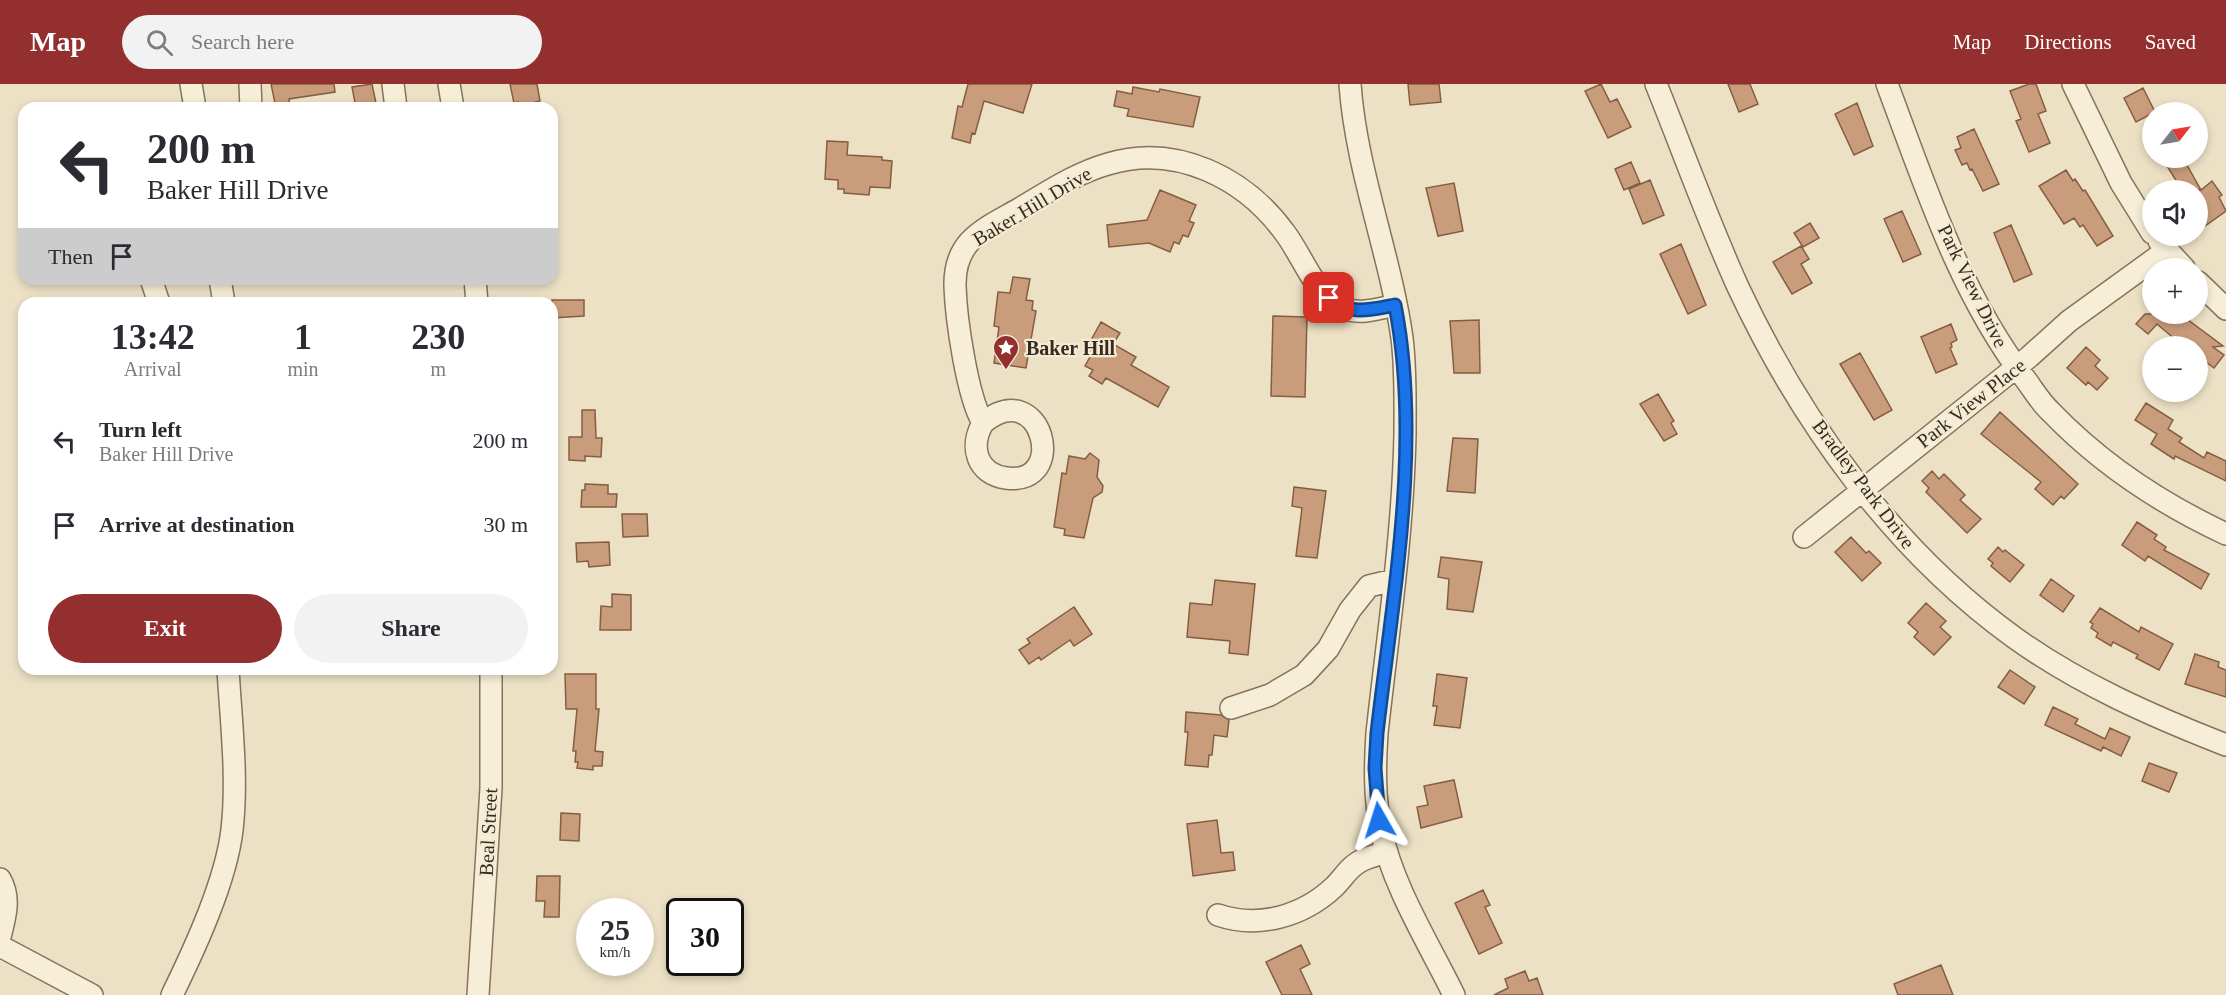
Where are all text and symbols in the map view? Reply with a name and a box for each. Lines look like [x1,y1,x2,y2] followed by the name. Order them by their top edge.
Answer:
[122,15,542,69] search box
[30,26,86,57] text: Map
[143,26,176,59] icon: search
[191,29,294,54] text: Search here
[1953,30,1991,54] text: Map
[2024,30,2112,54] text: Directions
[2145,30,2196,54] text: Saved
[2142,102,2208,168] north arrow
[2142,102,2208,402] map controls
[48,126,126,204] icon: left
[147,126,256,172] text: 200 m
[969,162,1095,250] street label: Baker Hill Drive
[147,175,328,205] text: Baker Hill Drive
[2142,180,2208,246] button: sound
[1934,221,2012,351] street label: Park View Drive
[105,240,138,273] icon: arrive
[48,244,93,269] text: Then
[2142,258,2208,324] button: +
[1303,272,1354,323] pin
[1312,281,1345,314] icon: arrive
[111,317,195,357] text: 13:42
[294,317,312,357] text: 1
[411,317,465,357] text: 230
[991,333,1021,371] place icon: Baker Hill
[2142,336,2208,402] button: −
[1026,337,1116,359] place label: Baker Hill
[1912,354,2030,452] street label: Park View Place
[124,358,182,380] text: Arrival
[287,358,319,380] text: min
[431,358,446,380] text: m
[1808,415,1920,553] street label: Bradley Park Drive
[99,417,182,442] text: Turn left
[48,425,81,458] icon: left
[472,428,528,453] text: 200 m
[99,443,233,465] text: Baker Hill Drive
[48,509,81,542] icon: arrive
[99,512,295,537] text: Arrive at destination
[483,512,528,537] text: 30 m
[48,594,282,663] button: Exit
[294,594,528,663] button: Share
[475,787,501,877] street label: Beal Street
[1347,788,1411,852] position arrow
[666,898,744,976] speed limit sign: 30
[600,913,630,946] text: 25
[600,944,630,960] text: km/h

